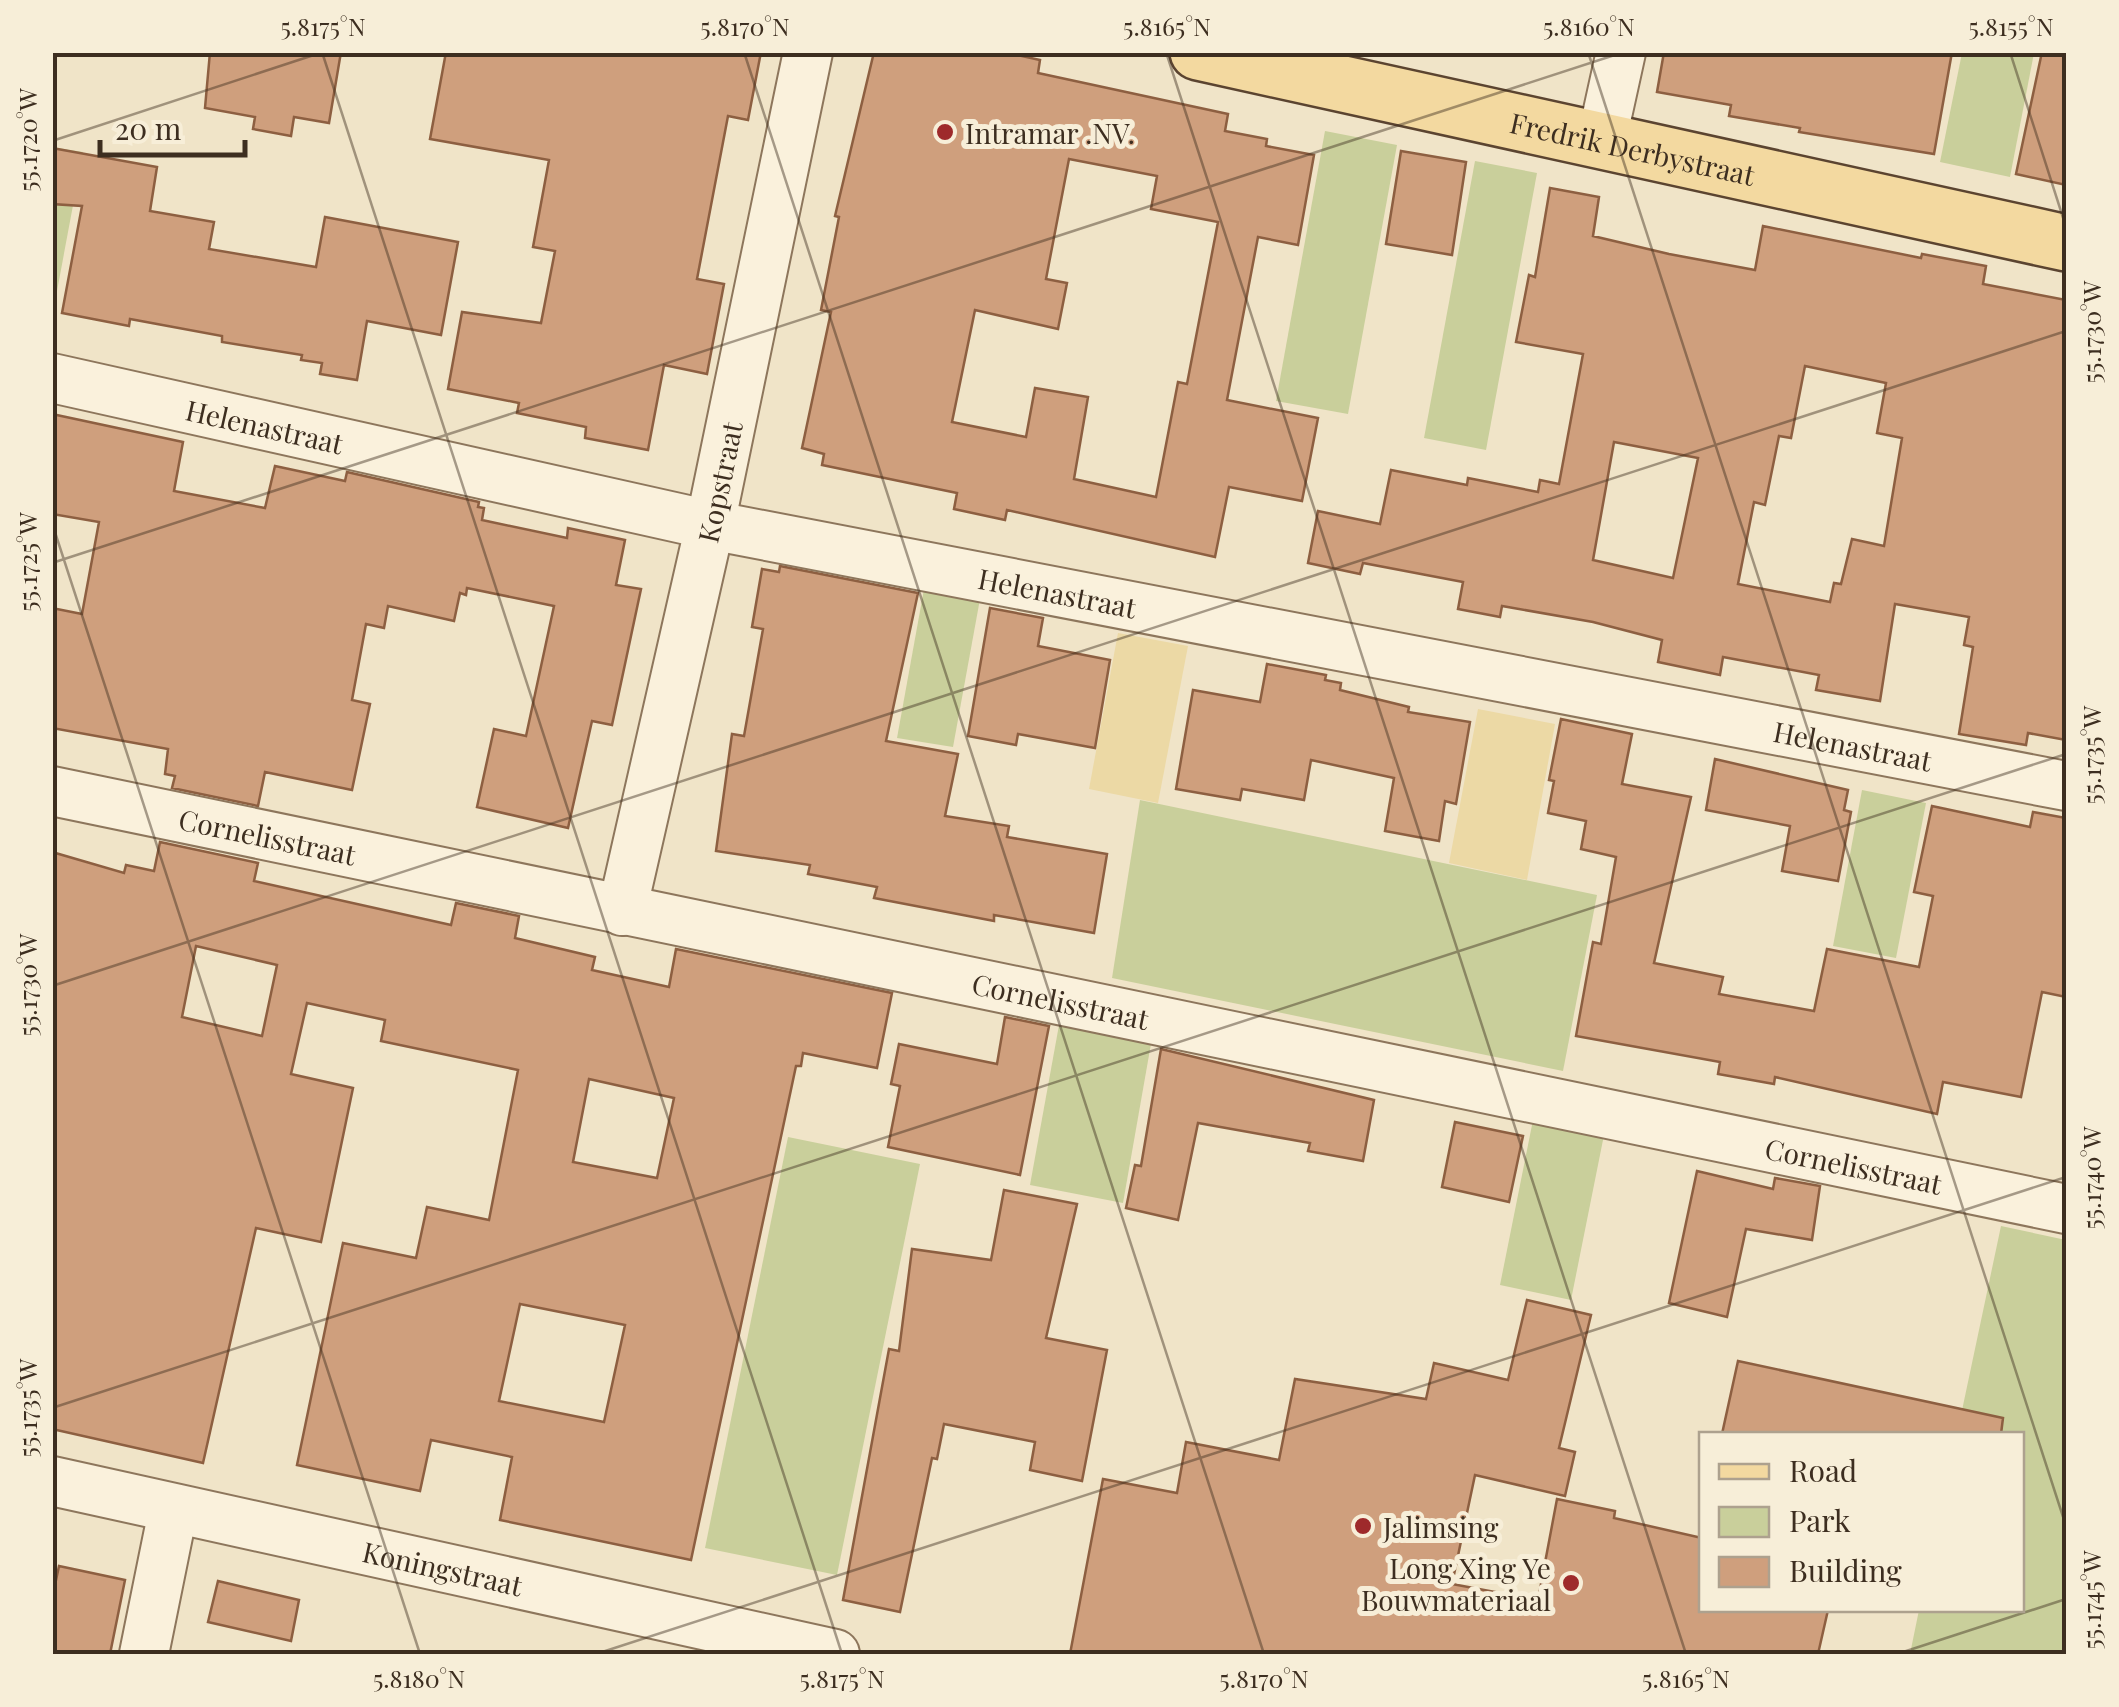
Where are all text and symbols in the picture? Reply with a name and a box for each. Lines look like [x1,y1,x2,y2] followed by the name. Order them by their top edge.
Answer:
[280,9,366,42] text: 5.8175°N
[700,9,790,42] text: 5.8170°N
[1123,9,1211,42] text: 5.8165°N
[1543,9,1635,42] text: 5.8160°N
[1968,9,2054,42] text: 5.8155°N
[10,88,43,192] text: 55.1720°W
[100,95,245,157] scale bar
[1507,103,1759,193] street label: Fredrik Derbystraat
[115,108,182,148] text: 20 m
[965,114,1135,151] place label: Intramar .NV.
[934,121,956,143] marker: Intramar .NV.
[2074,280,2107,383] text: 55.1730°W
[183,390,348,461] street label: Helenastraat
[688,417,750,546] street label: Kopstraat
[10,512,43,612] text: 55.1725°W
[975,559,1141,625] street label: Helenastraat
[2074,705,2107,804] text: 55.1735°W
[1771,712,1936,778] street label: Helenastraat
[176,799,360,872] street label: Cornelisstraat
[10,933,43,1036] text: 55.1730°W
[969,964,1153,1037] street label: Cornelisstraat
[2074,1126,2107,1230] text: 55.1740°W
[1762,1129,1946,1201] street label: Cornelisstraat
[10,1358,43,1457] text: 55.1735°W
[1699,1432,2024,1612] legend
[1789,1450,1857,1490] text: Road
[1789,1500,1851,1540] text: Park
[1382,1508,1499,1545] place label: Jalimsing
[1352,1515,1374,1537] marker: Jalimsing
[359,1532,527,1603] street label: Koningstraat
[1361,1549,1551,1618] place label: Long Xing Ye Bouwmateriaal
[1789,1550,1902,1590] text: Building
[2074,1550,2107,1650] text: 55.1745°W
[1560,1572,1582,1594] marker: Long Xing Ye Bouwmateriaal
[373,1661,465,1694] text: 5.8180°N
[799,1661,885,1694] text: 5.8175°N
[1219,1661,1309,1694] text: 5.8170°N
[1642,1661,1730,1694] text: 5.8165°N

